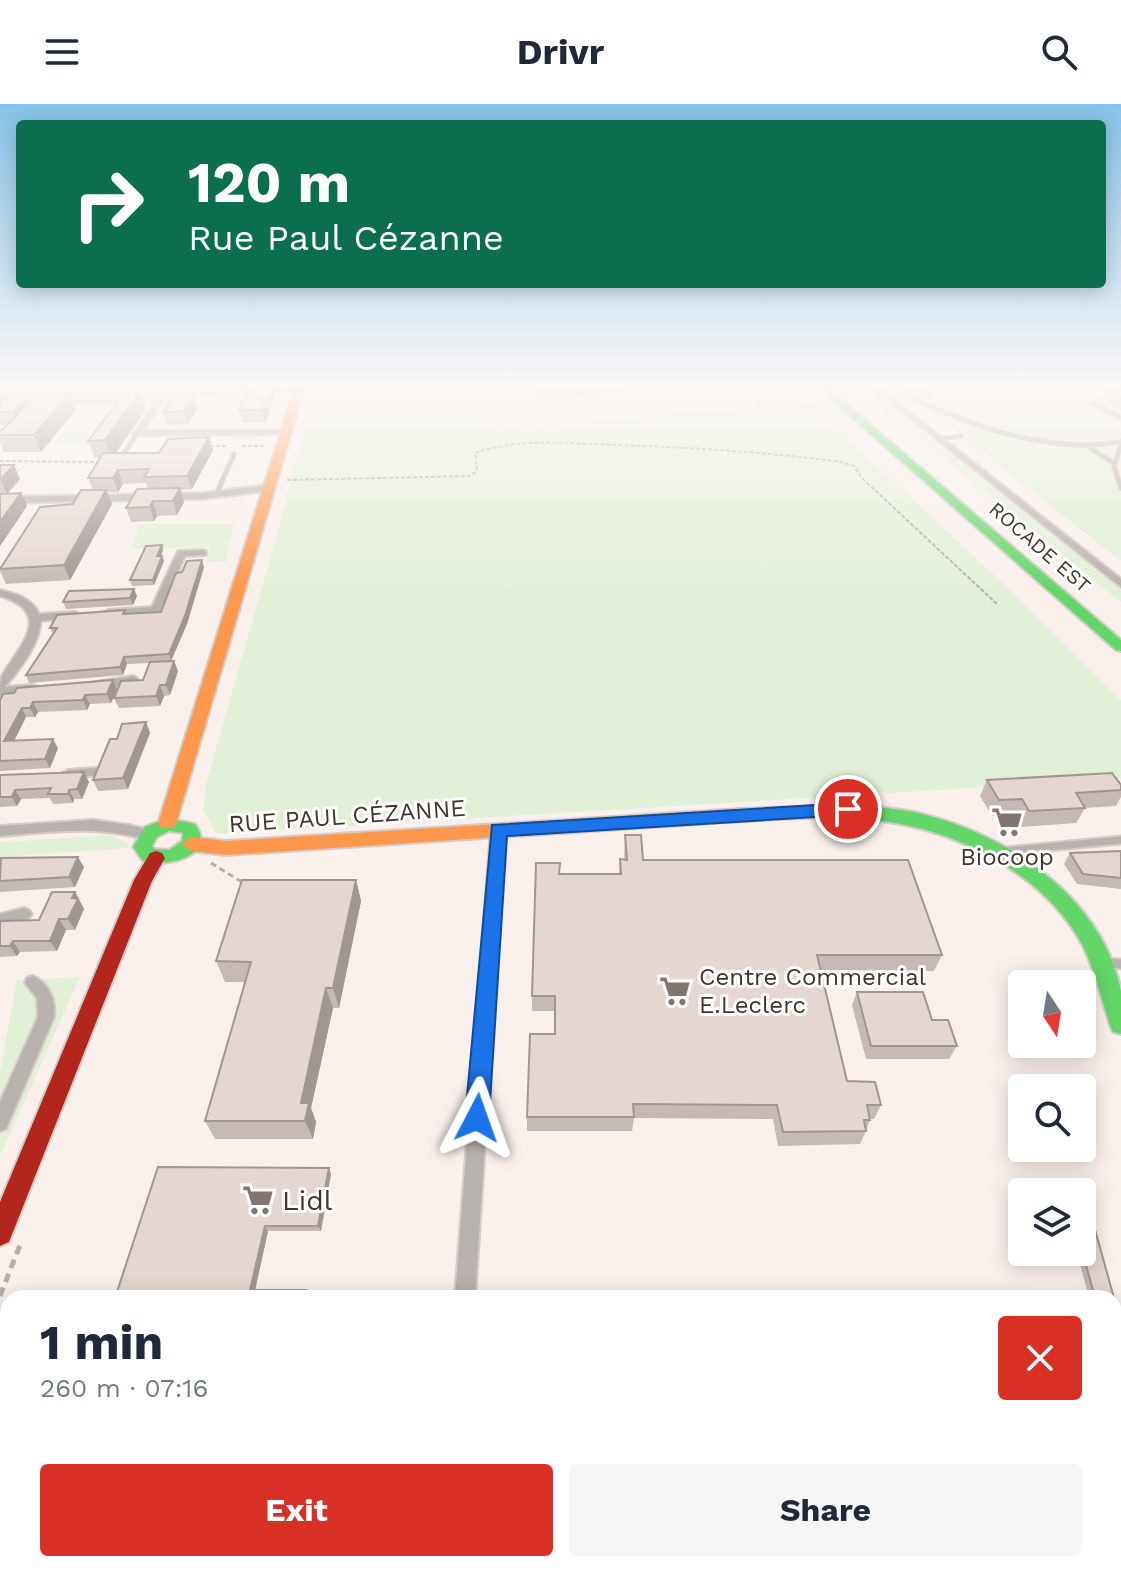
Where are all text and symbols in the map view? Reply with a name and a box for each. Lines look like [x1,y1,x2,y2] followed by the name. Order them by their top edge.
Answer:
[40,30,84,74] icon: menu
[1037,30,1081,74] icon: search
[517,31,604,73] text: Drivr
[188,150,350,216] text: 120 m
[56,152,160,256] icon: right
[188,217,504,259] text: Rue Paul Cézanne
[985,497,1095,597] street label: ROCADE EST
[814,775,882,843] pin
[826,787,870,831] icon: arrive
[228,794,466,838] street label: RUE PAUL CÉZANNE
[990,805,1024,839] supermarket icon: Biocoop
[960,843,1054,871] place label: Biocoop
[699,963,927,1019] place label: Centre Commercial E.Leclerc
[1008,970,1096,1058] north arrow
[1008,970,1096,1266] map controls
[658,974,692,1008] supermarket icon: Centre Commercial E.Leclerc
[1008,1074,1096,1162] button: search
[435,1076,519,1160] position arrow
[1008,1178,1096,1266] button: layers
[241,1183,275,1217] supermarket icon: Lidl
[282,1184,333,1217] place label: Lidl
[40,1314,163,1371] text: 1 min
[998,1316,1082,1400] button: close
[40,1373,208,1403] text: 260 m · 07:16
[40,1464,553,1556] button: Exit
[569,1464,1082,1556] button: Share

